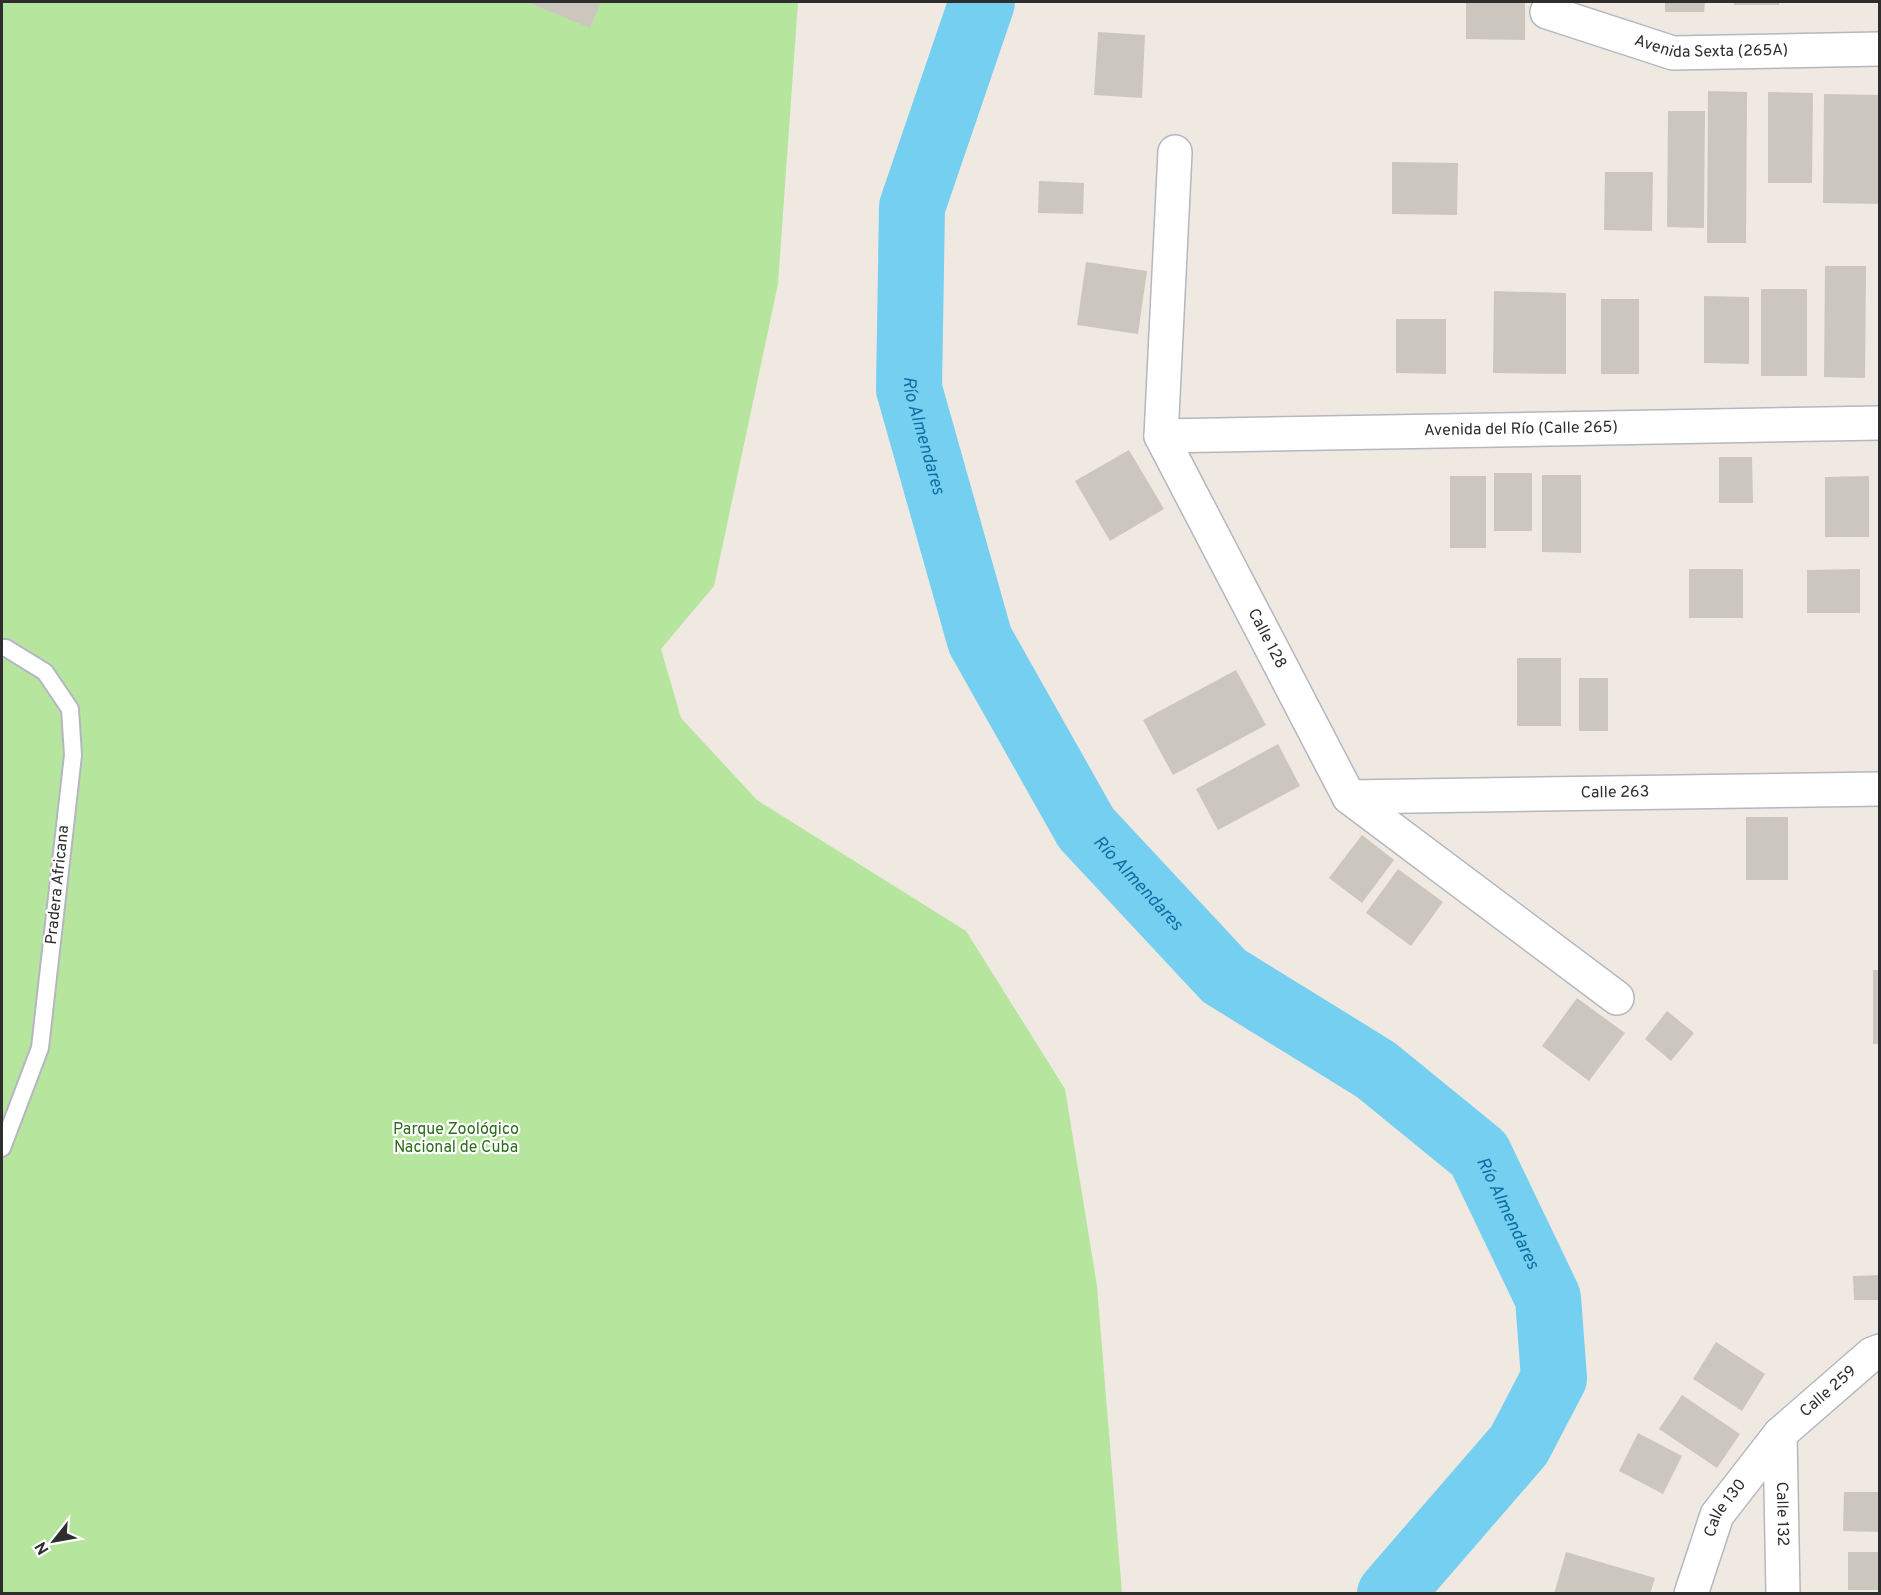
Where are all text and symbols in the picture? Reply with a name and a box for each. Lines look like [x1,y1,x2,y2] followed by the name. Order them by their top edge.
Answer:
[1632,31,1788,63] street label: Avenida Sexta (265A)
[898,376,950,498] water label: Río Almendares
[1424,418,1618,441] street label: Avenida del Río (Calle 265)
[1243,605,1291,672] street label: Calle 128
[1581,782,1649,804] street label: Calle 263
[42,824,74,946] street label: Pradera Africana
[1088,831,1188,936] water label: Río Almendares
[393,1120,519,1158] park label: Parque Zoológico Nacional de Cuba
[1471,1153,1544,1274] water label: Río Almendares
[1796,1362,1861,1422] street label: Calle 259
[1700,1475,1751,1540] street label: Calle 130
[1771,1481,1792,1546] street label: Calle 132
[24,1511,84,1571] north arrow
[31,1538,54,1558] text: N

